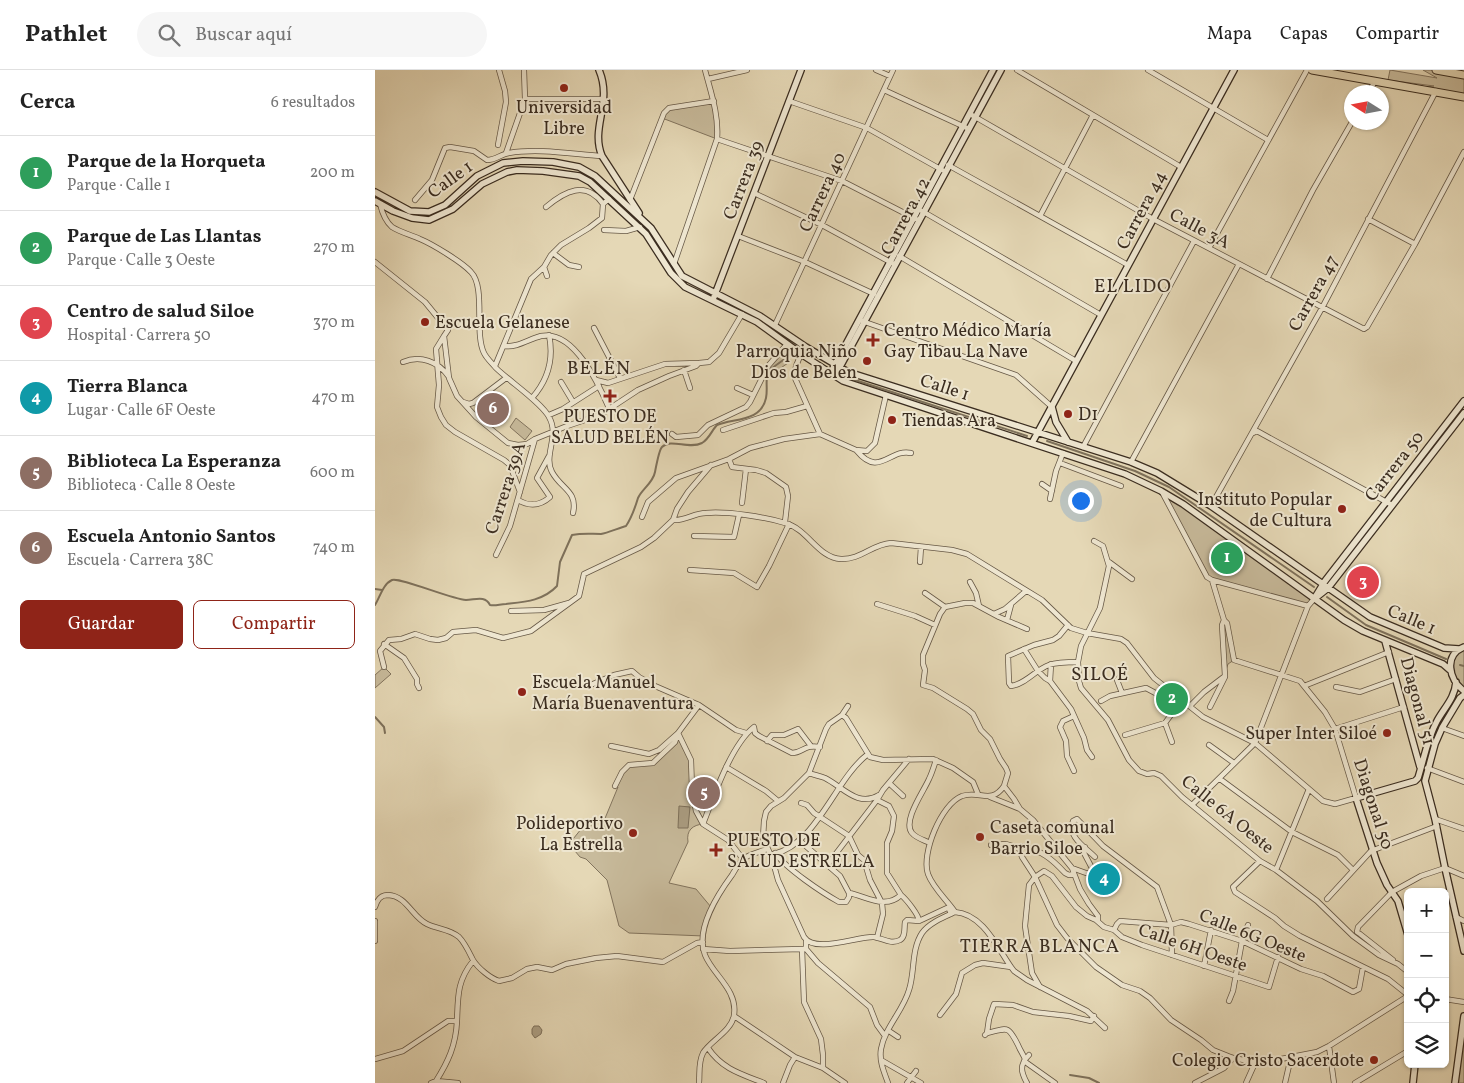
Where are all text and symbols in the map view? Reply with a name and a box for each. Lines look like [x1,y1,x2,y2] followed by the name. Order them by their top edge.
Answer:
[137,12,487,57] search box
[25,18,107,52] text: Pathlet
[155,21,183,49] icon: search
[195,22,292,48] text: Buscar aquí
[1207,22,1252,47] text: Mapa
[1280,22,1328,47] text: Capas
[1356,22,1439,47] text: Compartir
[558,82,570,94] marker: Universidad Libre
[1344,85,1389,130] north arrow
[20,88,75,117] text: Cerca
[271,92,355,114] text: 6 resultados
[516,96,612,142] place label: Universidad Libre
[718,137,771,224] street label: Carrera 39
[794,148,853,237] street label: Carrera 40
[67,149,266,175] text: Parque de la Horqueta
[423,155,479,205] street label: Calle 1
[33,162,39,184] text: 1
[310,162,355,184] text: 200 m
[1111,167,1174,255] street label: Carrera 44
[875,173,937,260] street label: Carrera 42
[67,175,171,197] text: Parque · Calle 1
[1164,203,1234,256] street label: Calle 3A
[67,224,261,250] text: Parque de Las Llantas
[32,237,40,259] text: 2
[313,237,355,259] text: 270 m
[67,250,215,272] text: Parque · Calle 3 Oeste
[1283,251,1346,336] street label: Carrera 47
[1094,274,1172,300] district label: EL LIDO
[67,299,254,325] text: Centro de salud Siloe
[435,311,570,336] place label: Escuela Gelanese
[32,312,40,334] text: 3
[313,312,355,334] text: 370 m
[419,316,431,328] marker: Escuela Gelanese
[884,319,1051,365] place label: Centro Médico María Gay Tibau La Nave
[67,325,211,347] text: Hospital · Carrera 50
[866,333,880,347] marker: Centro Médico María Gay Tibau La Nave
[736,340,857,386] place label: Parroquia Niño Dios de Belen
[861,355,873,367] marker: Parroquia Niño Dios de Belen
[567,356,631,382] district label: BELÉN
[917,369,972,408] street label: Calle 1
[67,374,188,400] text: Tierra Blanca
[31,387,41,409] text: 4
[311,387,355,409] text: 470 m
[603,389,617,403] marker: PUESTO DE SALUD BELÉN
[477,390,509,428] pin: 6
[67,400,216,422] text: Lugar · Calle 6F Oeste
[1078,403,1098,428] place label: D1
[551,405,669,451] place label: PUESTO DE SALUD BELÉN
[1062,408,1074,420] marker: D1
[902,409,996,434] place label: Tiendas Ara
[886,414,898,426] marker: Tiendas Ara
[1360,426,1431,508] street label: Carrera 50
[480,439,533,538] street label: Carrera 39A
[67,449,281,475] text: Biblioteca La Esperanza
[32,462,40,484] text: 5
[310,462,355,484] text: 600 m
[67,475,235,497] text: Biblioteca · Calle 8 Oeste
[1068,488,1094,514] your location
[1198,488,1332,534] place label: Instituto Popular de Cultura
[1336,503,1348,515] marker: Instituto Popular de Cultura
[67,524,276,550] text: Escuela Antonio Santos
[32,537,40,559] text: 6
[313,537,355,559] text: 740 m
[1211,539,1243,577] pin: 1
[67,550,214,572] text: Escuela · Carrera 38C
[1347,563,1379,601] pin: 3
[1383,599,1440,642] street label: Calle 1
[20,600,183,649] button: Guardar
[193,600,355,649] button: Compartir
[1393,654,1440,748] street label: Diagonal 51
[1071,662,1129,688] district label: SILOÉ
[532,671,694,717] place label: Escuela Manuel María Buenaventura
[1156,680,1188,718] pin: 2
[516,686,528,698] marker: Escuela Manuel María Buenaventura
[1245,722,1377,747] place label: Super Inter Siloé
[1381,727,1393,739] marker: Super Inter Siloé
[1346,756,1399,853] street label: Diagonal 50
[1175,770,1279,860] street label: Calle 6A Oeste
[688,774,720,812] pin: 5
[516,812,623,858] place label: Polideportivo La Estrella
[990,816,1115,862] place label: Caseta comunal Barrio Siloe
[627,827,639,839] marker: Polideportivo La Estrella
[727,829,875,875] place label: PUESTO DE SALUD ESTRELLA
[974,831,986,843] marker: Caseta comunal Barrio Siloe
[709,843,723,857] marker: PUESTO DE SALUD ESTRELLA
[1088,860,1120,898] pin: 4
[1404,888,1449,1068] map controls
[1404,888,1449,933] button: +
[1195,904,1310,969] street label: Calle 6G Oeste
[1135,918,1250,979] street label: Calle 6H Oeste
[1404,933,1449,978] button: −
[960,934,1120,960] district label: TIERRA BLANCA
[1404,978,1449,1023] button: locate
[1404,1023,1449,1068] button: layers
[1172,1049,1364,1074] place label: Colegio Cristo Sacerdote
[1368,1054,1380,1066] marker: Colegio Cristo Sacerdote

